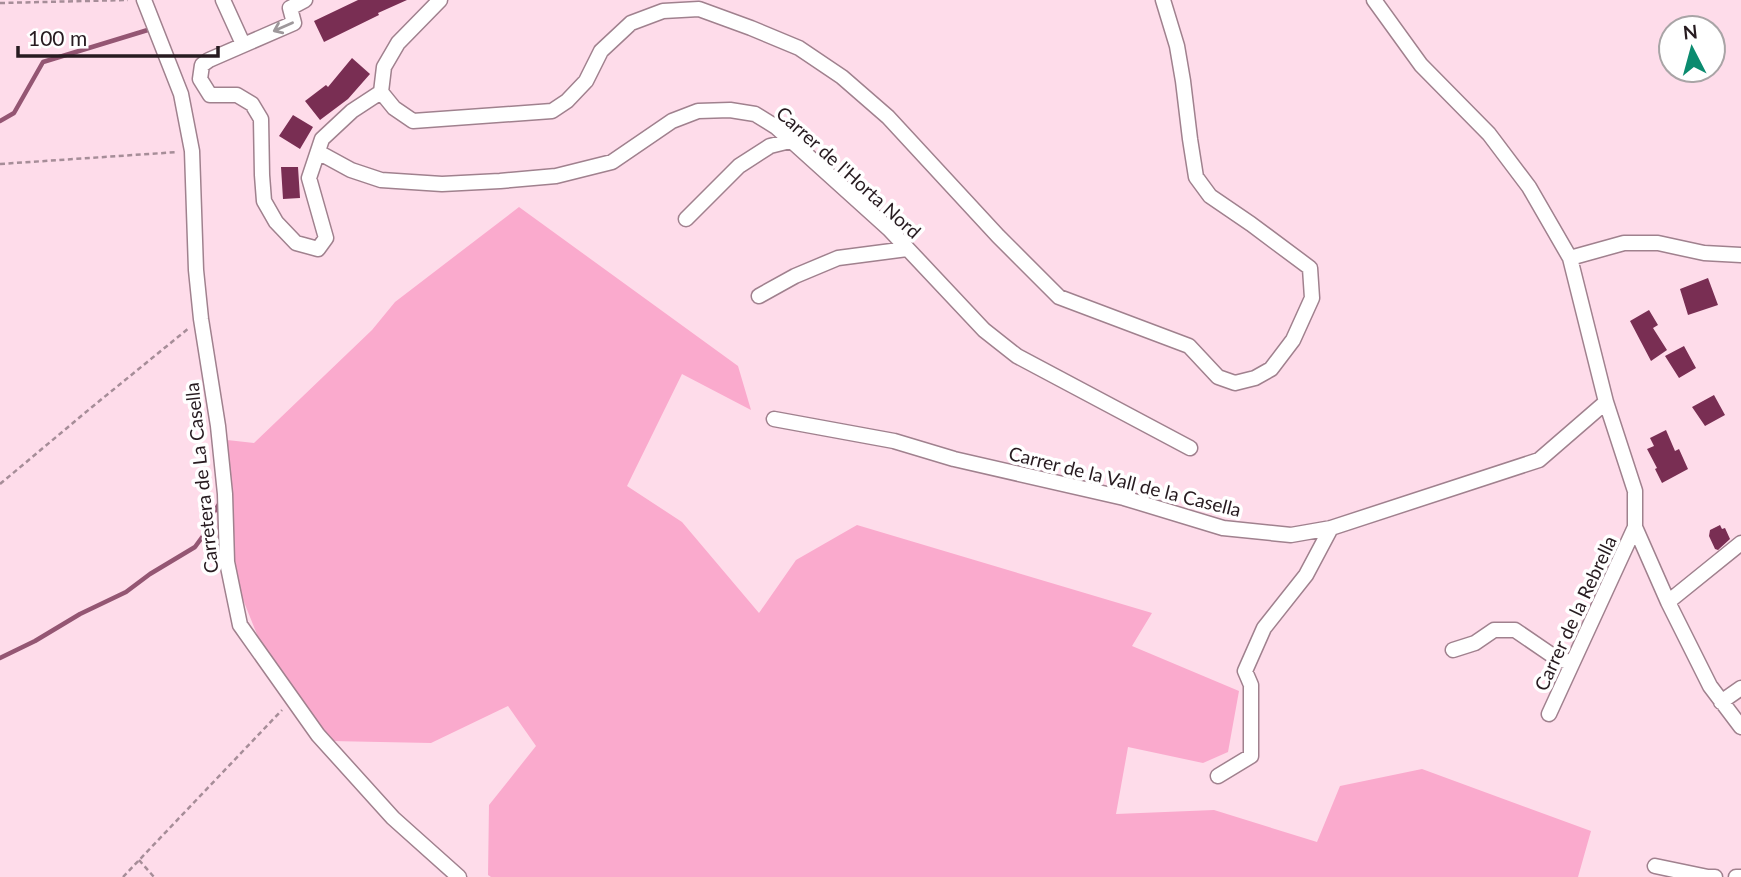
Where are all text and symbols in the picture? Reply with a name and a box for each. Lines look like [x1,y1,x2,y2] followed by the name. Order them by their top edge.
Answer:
[18,14,217,58] scale bar
[1657,14,1727,84] north arrow
[1682,19,1699,44] text: N
[273,21,294,34] one-way arrow
[28,25,87,50] text: 100 m
[772,101,926,243] street label: Carrer de l'Horta Nord
[180,381,222,575] street label: Carretera de La Casella
[1007,441,1243,521] street label: Carrer de la Vall de la Casella
[1529,532,1621,694] street label: Carrer de la Rebrella

